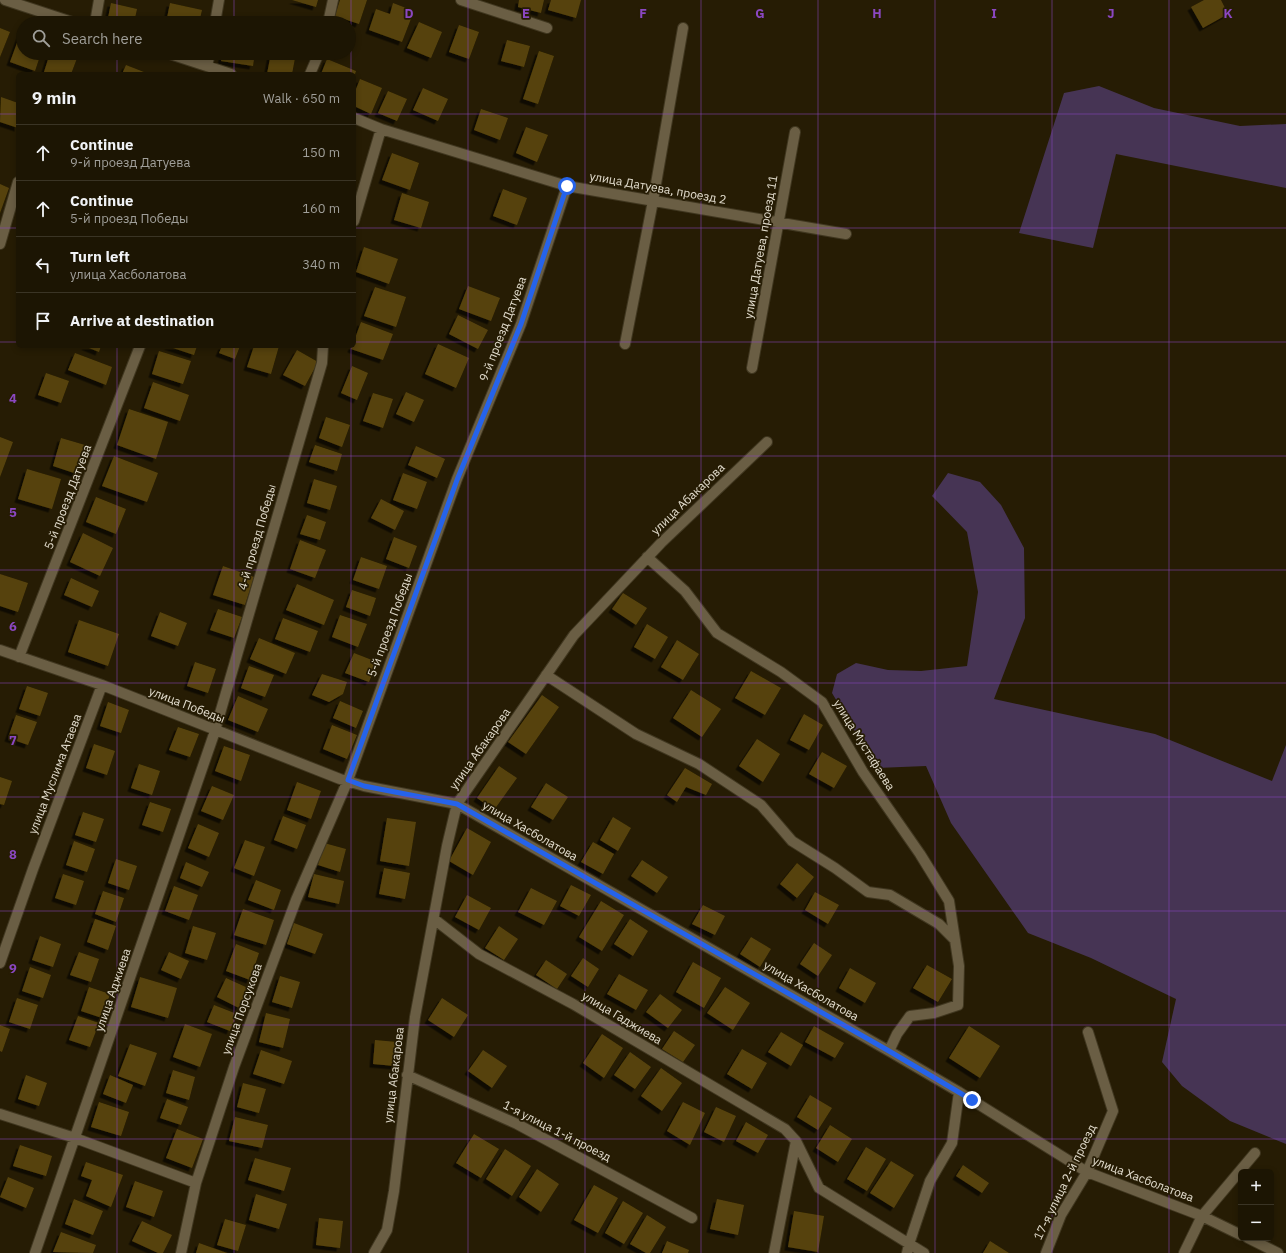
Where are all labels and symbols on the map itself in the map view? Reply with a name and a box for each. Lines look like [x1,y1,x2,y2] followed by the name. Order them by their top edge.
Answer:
[404,5,414,22] text: D
[522,5,530,22] text: E
[639,5,647,22] text: F
[755,5,765,22] text: G
[872,5,882,22] text: H
[991,5,997,22] text: I
[1107,5,1115,22] text: J
[1223,5,1233,22] text: K
[588,168,728,207] street label: улица Датуева, проезд 2
[740,174,781,320] street label: улица Датуева, проезд 11
[558,177,576,195] route start
[476,274,530,383] street label: 9-й проезд Датуева
[9,390,17,407] text: 4
[41,442,95,551] street label: 5-й проезд Датуева
[648,459,728,538] street label: улица Абакарова
[234,482,279,591] street label: 4-й проезд Победы
[9,504,17,521] text: 5
[364,571,415,679] street label: 5-й проезд Победы
[9,618,17,635] text: 6
[147,683,227,726] street label: улица Победы
[830,696,899,794] street label: улица Мустафаева
[446,704,514,793] street label: улица Абакарова
[25,711,85,836] street label: улица Муслима Атаева
[9,732,17,749] text: 7
[480,797,581,864] street label: улица Хасболатова
[9,846,17,863] text: 8
[91,946,134,1033] street label: улица Аджиева
[761,957,862,1024] street label: улица Хасболатова
[9,960,17,977] text: 9
[218,960,265,1057] street label: улица Порсукова
[579,988,666,1048] street label: улица Гаджиева
[380,1026,407,1124] street label: улица Абакарова
[963,1091,981,1109] route end
[501,1097,614,1164] street label: 1-я улица 1-й проезд
[1030,1122,1099,1242] street label: 17-я улица 2-й проезд
[1090,1152,1197,1205] street label: улица Хасболатова

